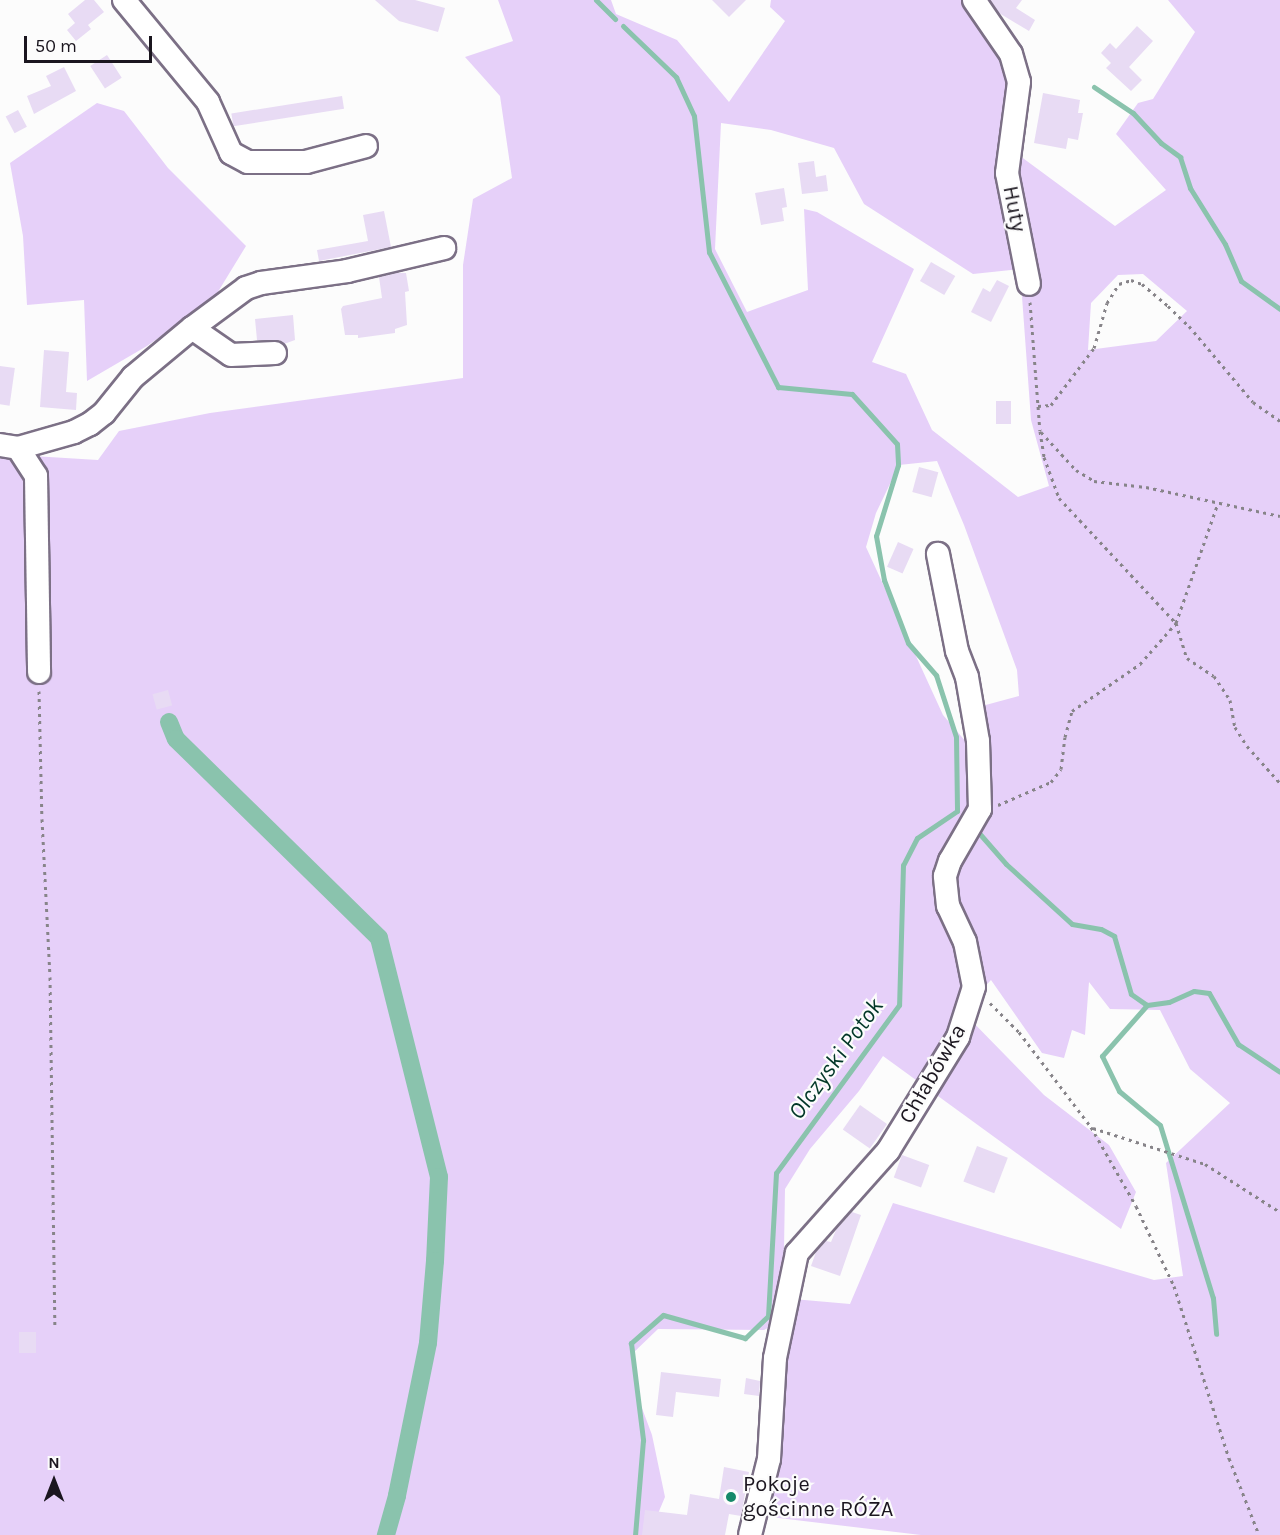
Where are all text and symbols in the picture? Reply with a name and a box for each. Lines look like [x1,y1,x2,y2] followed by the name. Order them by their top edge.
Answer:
[27,24,154,62] scale bar
[35,35,77,57] text: 50 m
[997,184,1031,234] street label: Huty
[782,993,890,1125] water label: Olczyski Potok
[894,1020,972,1128] street label: Chłabówka
[24,1451,84,1511] north arrow
[48,1453,60,1472] text: N
[743,1471,893,1522] place label: Pokoje gościnne RÓŻA
[724,1490,738,1504] marker: Pokoje gościnne RÓŻA

